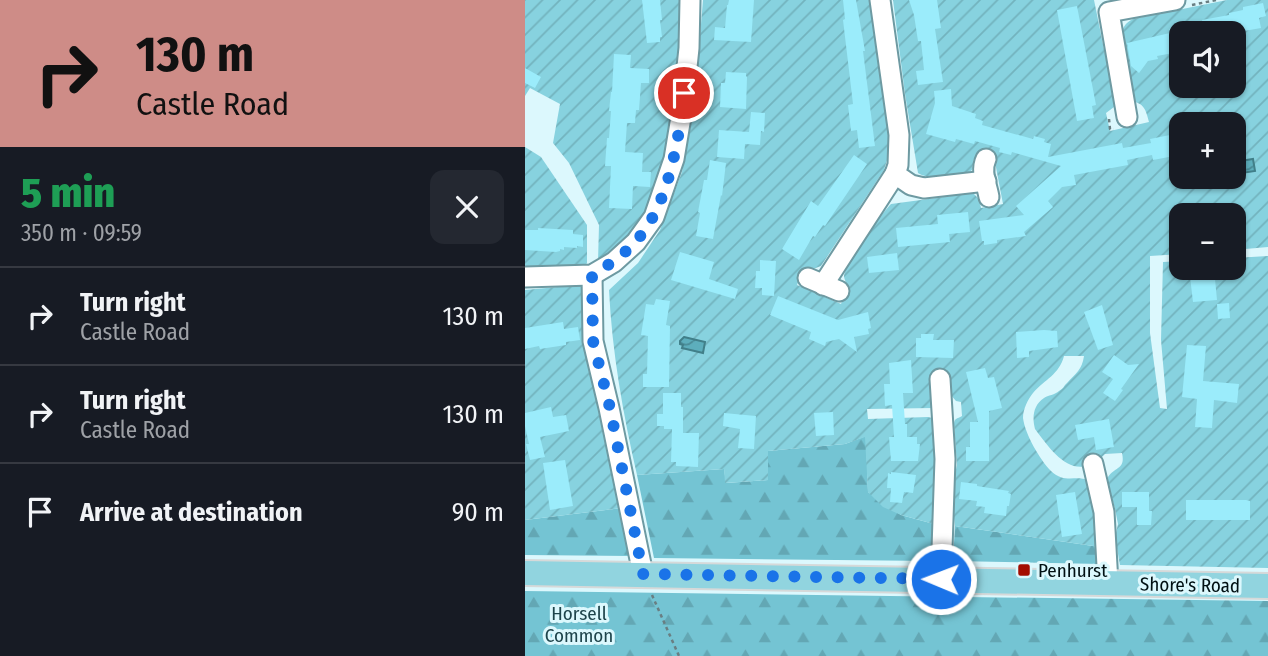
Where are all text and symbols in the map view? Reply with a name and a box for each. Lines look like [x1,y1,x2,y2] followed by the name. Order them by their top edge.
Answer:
[1169,21,1246,280] map controls
[1169,21,1246,98] button: sound
[136,25,254,84] text: 130 m
[21,28,112,119] icon: right
[654,63,714,123] pin
[665,74,703,112] icon: arrive
[136,85,289,123] text: Castle Road
[1169,112,1246,189] button: +
[21,168,115,218] text: 5 min
[430,170,504,244] button: close
[1169,203,1246,280] button: −
[21,219,142,247] text: 350 m · 09:59
[80,287,186,318] text: Turn right
[21,297,59,335] icon: right
[442,301,504,332] text: 130 m
[80,318,190,346] text: Castle Road
[80,385,186,416] text: Turn right
[21,395,59,433] icon: right
[442,399,504,430] text: 130 m
[80,416,190,444] text: Castle Road
[21,493,59,531] icon: arrive
[80,497,303,528] text: Arrive at destination
[452,497,504,528] text: 90 m
[904,542,978,616] position arrow
[1038,559,1108,582] place label: Penhurst
[1016,562,1032,578] marker: Penhurst
[1140,573,1240,597] street label: Shore's Road
[545,602,613,647] park label: Horsell Common

